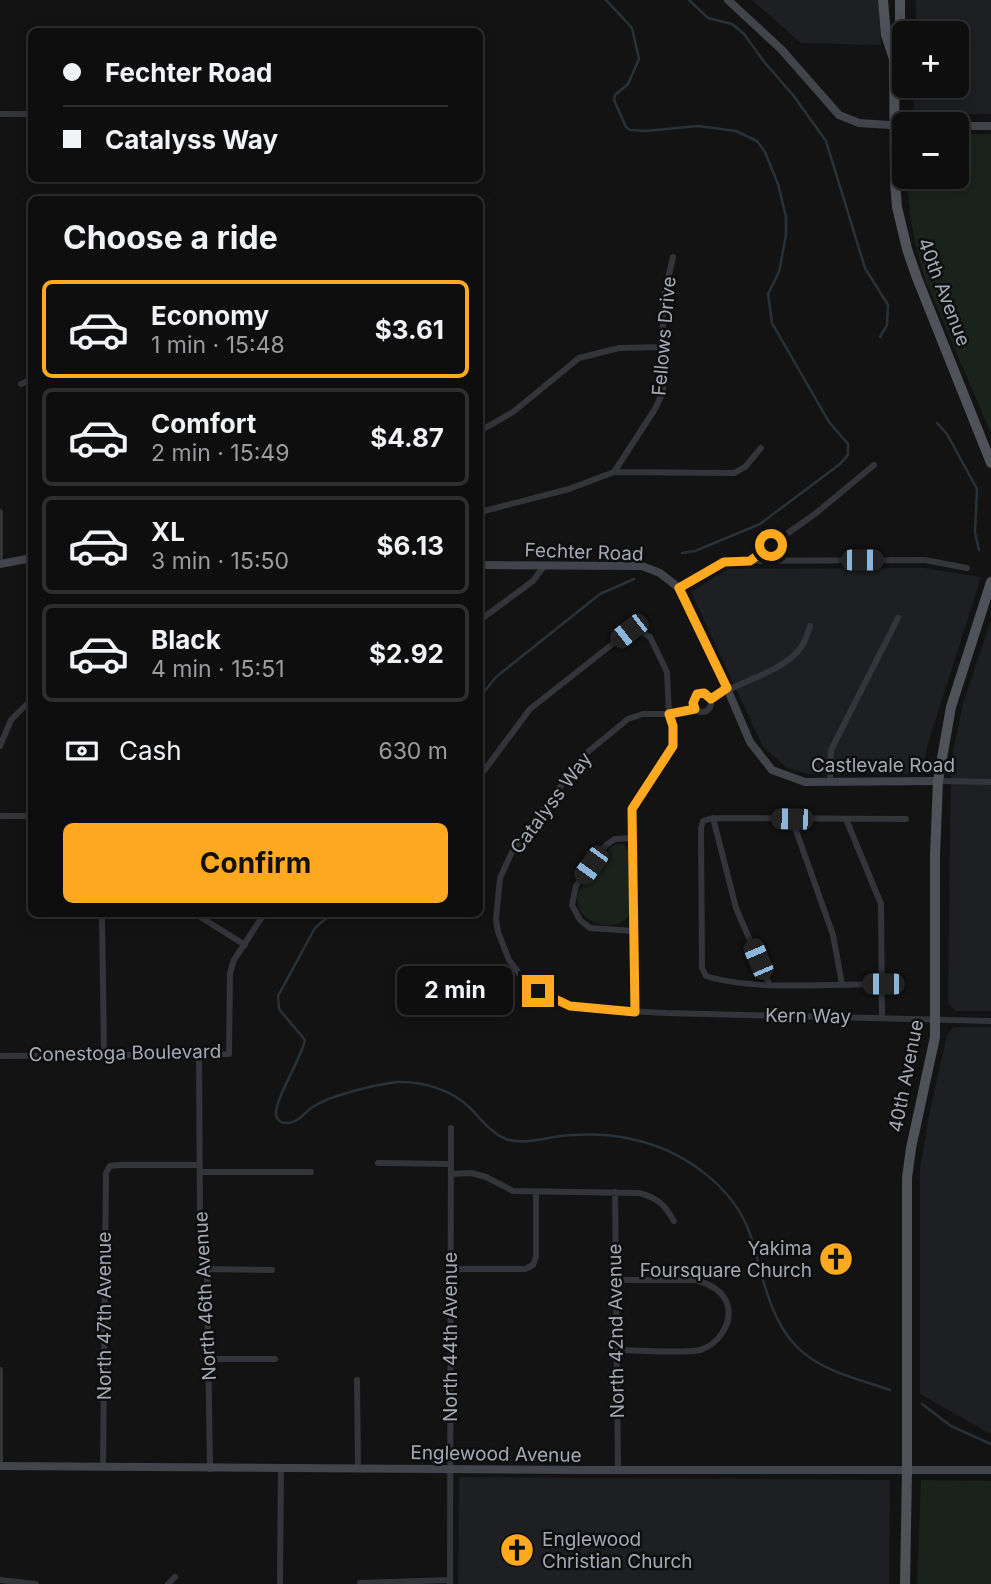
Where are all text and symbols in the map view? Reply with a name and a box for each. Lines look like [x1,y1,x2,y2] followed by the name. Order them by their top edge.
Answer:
[892,21,969,189] map controls
[892,21,969,98] button: +
[105,57,272,88] text: Fechter Road
[892,112,969,189] button: −
[105,124,278,155] text: Catalyss Way
[63,218,278,257] text: Choose a ride
[913,235,975,349] street label: 40th Avenue
[647,275,681,397] street label: Fellows Drive
[67,298,130,361] icon: car
[151,300,269,331] text: Economy
[375,314,444,345] text: $3.61
[151,331,285,359] text: 1 min · 15:48
[67,406,130,469] icon: car
[151,408,256,439] text: Comfort
[370,422,444,453] text: $4.87
[151,439,289,467] text: 2 min · 15:49
[67,514,130,577] icon: car
[151,516,185,547] text: XL
[755,529,787,561] route start
[377,530,444,561] text: $6.13
[524,538,644,566] street label: Fechter Road
[151,547,289,575] text: 3 min · 15:50
[842,550,884,571] car
[606,610,653,652] car
[67,622,130,685] icon: car
[151,624,221,655] text: Black
[369,638,444,669] text: $2.92
[151,655,285,683] text: 4 min · 15:51
[63,732,101,770] icon: cash
[119,735,182,766] text: Cash
[378,737,448,765] text: 630 m
[505,747,597,858] street label: Catalyss Way
[811,754,955,777] street label: Castlevale Road
[771,808,814,830] car
[63,823,448,903] button: Confirm
[571,842,612,888] car
[741,936,776,982] car
[398,967,514,1016] callout: 2 min
[863,974,905,995] car
[522,975,554,1007] route end
[424,976,486,1004] text: 2 min
[765,1004,851,1028] street label: Kern Way
[884,1018,928,1134] street label: 40th Avenue
[28,1040,222,1066] street label: Conestoga Boulevard
[189,1211,221,1381] street label: North 46th Avenue
[93,1232,116,1400] street label: North 47th Avenue
[640,1237,812,1282] place label: Yakima Foursquare Church
[817,1240,855,1278] church icon: Yakima Foursquare Church
[603,1243,629,1419] street label: North 42nd Avenue
[439,1252,462,1422] street label: North 44th Avenue
[410,1441,582,1467] street label: Englewood Avenue
[542,1528,693,1573] place label: Englewood Christian Church
[498,1531,536,1569] church icon: Englewood Christian Church

